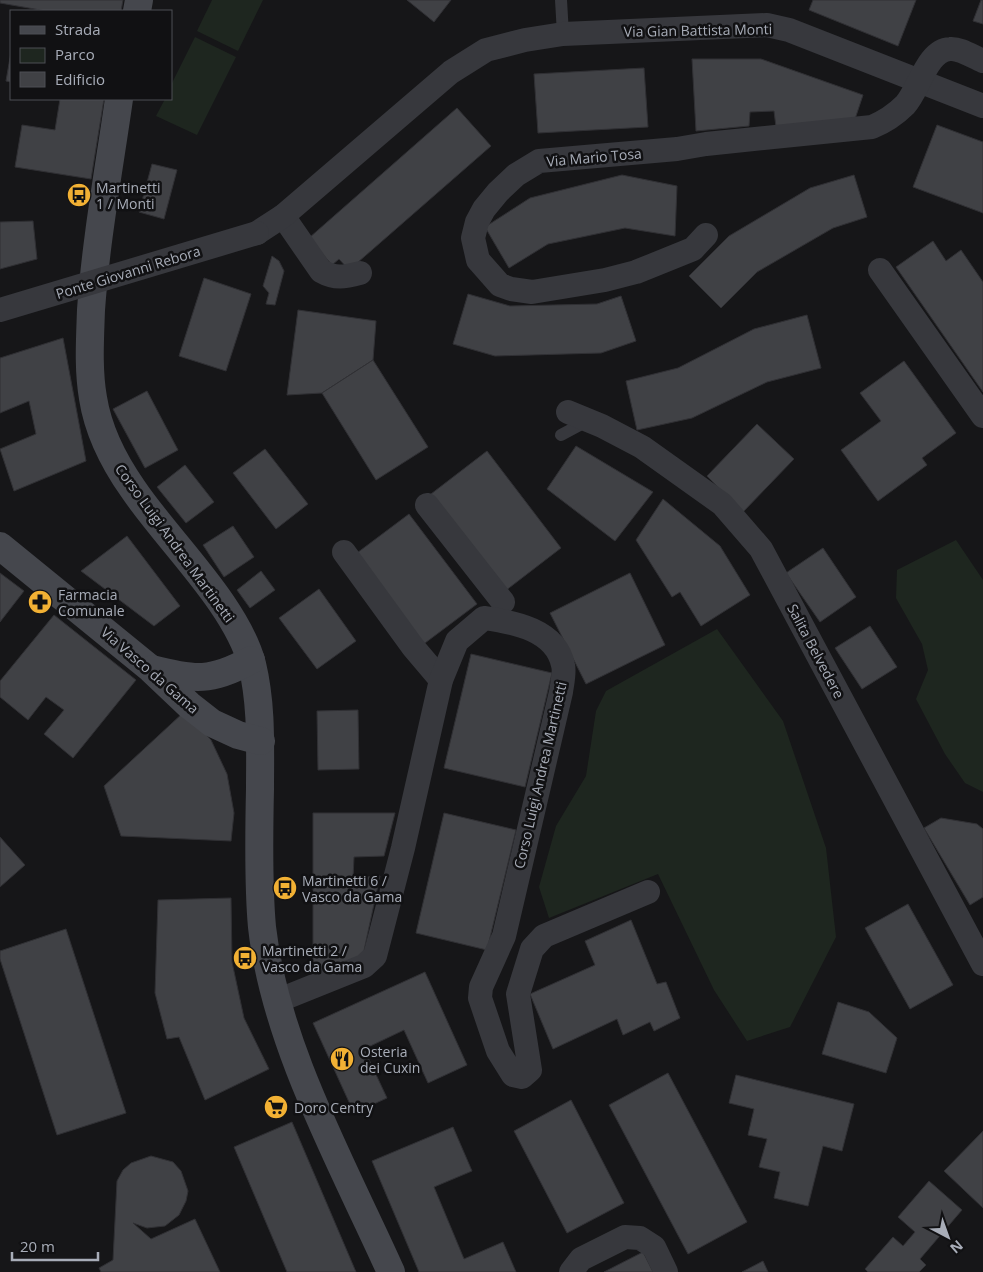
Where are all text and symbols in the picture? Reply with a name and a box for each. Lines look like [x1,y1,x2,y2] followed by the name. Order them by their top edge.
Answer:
[10,10,172,100] legend
[55,19,101,39] text: Strada
[624,19,772,41] street label: Via Gian Battista Monti
[55,44,95,64] text: Parco
[55,69,105,89] text: Edificio
[546,143,642,171] street label: Via Mario Tosa
[96,178,161,213] place label: Martinetti 1 / Monti
[66,182,92,208] bus stop icon: Martinetti 1 / Monti
[53,241,203,303] street label: Ponte Giovanni Rebora
[111,460,239,626] street label: Corso Luigi Andrea Martinetti
[58,585,125,620] place label: Farmacia Comunale
[27,589,53,615] pharmacy icon: Farmacia Comunale
[783,601,849,702] street label: Salita Belvedere
[97,622,203,718] street label: Via Vasco da Gama
[509,680,571,870] street label: Corso Luigi Andrea Martinetti
[302,871,402,906] place label: Martinetti 6 / Vasco da Gama
[272,875,298,901] bus stop icon: Martinetti 6 / Vasco da Gama
[262,941,362,976] place label: Martinetti 2 / Vasco da Gama
[232,945,258,971] bus stop icon: Martinetti 2 / Vasco da Gama
[360,1042,420,1077] place label: Osteria dei Cuxin
[329,1046,355,1072] restaurant icon: Osteria dei Cuxin
[263,1094,289,1120] supermarket icon: Doro Centry
[294,1098,374,1117] place label: Doro Centry
[923,1212,973,1262] north arrow
[12,1230,99,1262] scale bar
[20,1236,55,1256] text: 20 m
[946,1236,967,1258] text: N

